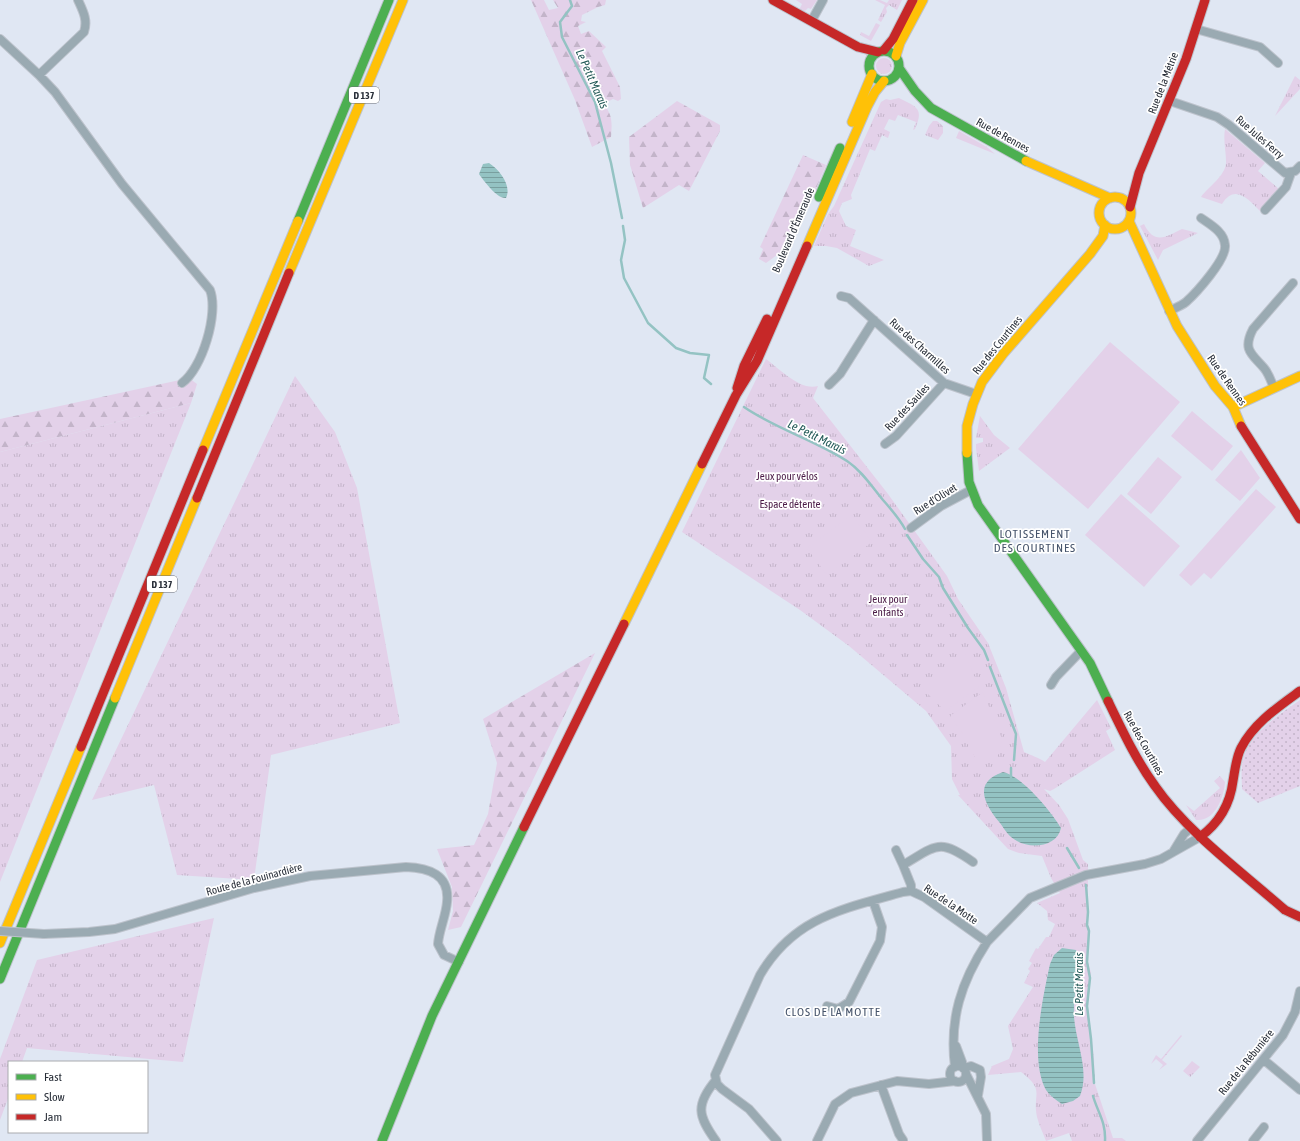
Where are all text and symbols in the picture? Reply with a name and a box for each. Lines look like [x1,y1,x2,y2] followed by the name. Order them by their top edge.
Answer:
[573,47,611,111] water label: Le Petit Marais
[1146,51,1180,115] street label: Rue de la Métrie
[349,87,379,103] road number: D 137
[1234,113,1287,161] street label: Rue Jules Ferry
[974,115,1032,155] street label: Rue de Rennes
[770,186,816,274] street label: Boulevard d'Émeraude
[970,313,1024,377] street label: Rue des Courtines
[888,316,953,376] street label: Rue des Charmilles
[1205,352,1249,408] street label: Rue de Rennes
[882,381,932,433] street label: Rue des Saules
[785,417,849,457] water label: Le Petit Marais
[756,470,818,482] park label: Jeux pour vélos
[911,481,959,517] street label: Rue d'Olivet
[759,498,821,510] park label: Espace détente
[994,527,1076,555] district label: LOTISSEMENT DES COURTINES
[147,576,177,592] road number: D 137
[869,593,908,618] park label: Jeux pour enfants
[1121,709,1167,777] street label: Rue des Courtines
[205,860,303,898] street label: Route de la Fouinardière
[922,882,980,926] street label: Rue de la Motte
[1072,952,1086,1016] water label: Le Petit Marais
[785,1005,881,1019] district label: CLOS DE LA MOTTE
[1216,1027,1276,1097] street label: Rue de la Rébunière
[8,1061,148,1133] legend
[44,1070,62,1084] text: Fast
[44,1090,65,1104] text: Slow
[44,1110,62,1124] text: Jam

